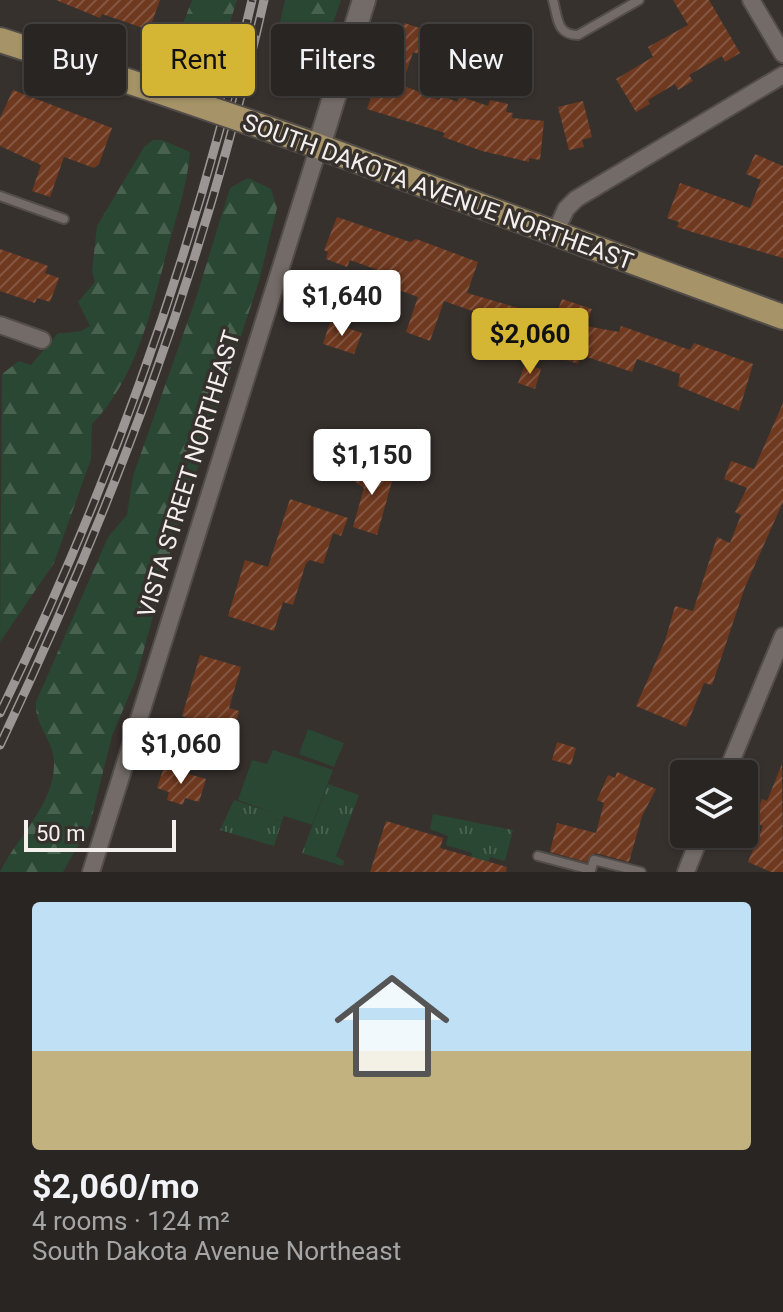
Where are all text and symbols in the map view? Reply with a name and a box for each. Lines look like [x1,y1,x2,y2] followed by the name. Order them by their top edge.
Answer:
[24,24,126,96] chip: Buy
[142,24,255,96] chip: Rent
[271,24,404,96] chip: Filters
[420,24,532,96] chip: New
[239,108,637,276] street label: SOUTH DAKOTA AVENUE NORTHEAST
[277,270,407,338] pin: $1,640
[302,281,382,311] text: $1,640
[465,308,595,376] pin: $2,060
[490,319,570,349] text: $2,060
[132,327,246,621] street label: VISTA STREET NORTHEAST
[307,429,437,497] pin: $1,150
[332,440,412,470] text: $1,150
[116,718,246,786] pin: $1,060
[141,729,221,759] text: $1,060
[670,760,758,848] map controls
[670,760,758,848] button: layers
[24,816,176,852] scale bar
[36,821,85,846] text: 50 m
[320,954,464,1098] icon: home
[32,1166,199,1206] text: $2,060/mo
[32,1206,230,1236] text: 4 rooms · 124 m²
[32,1236,401,1266] text: South Dakota Avenue Northeast

